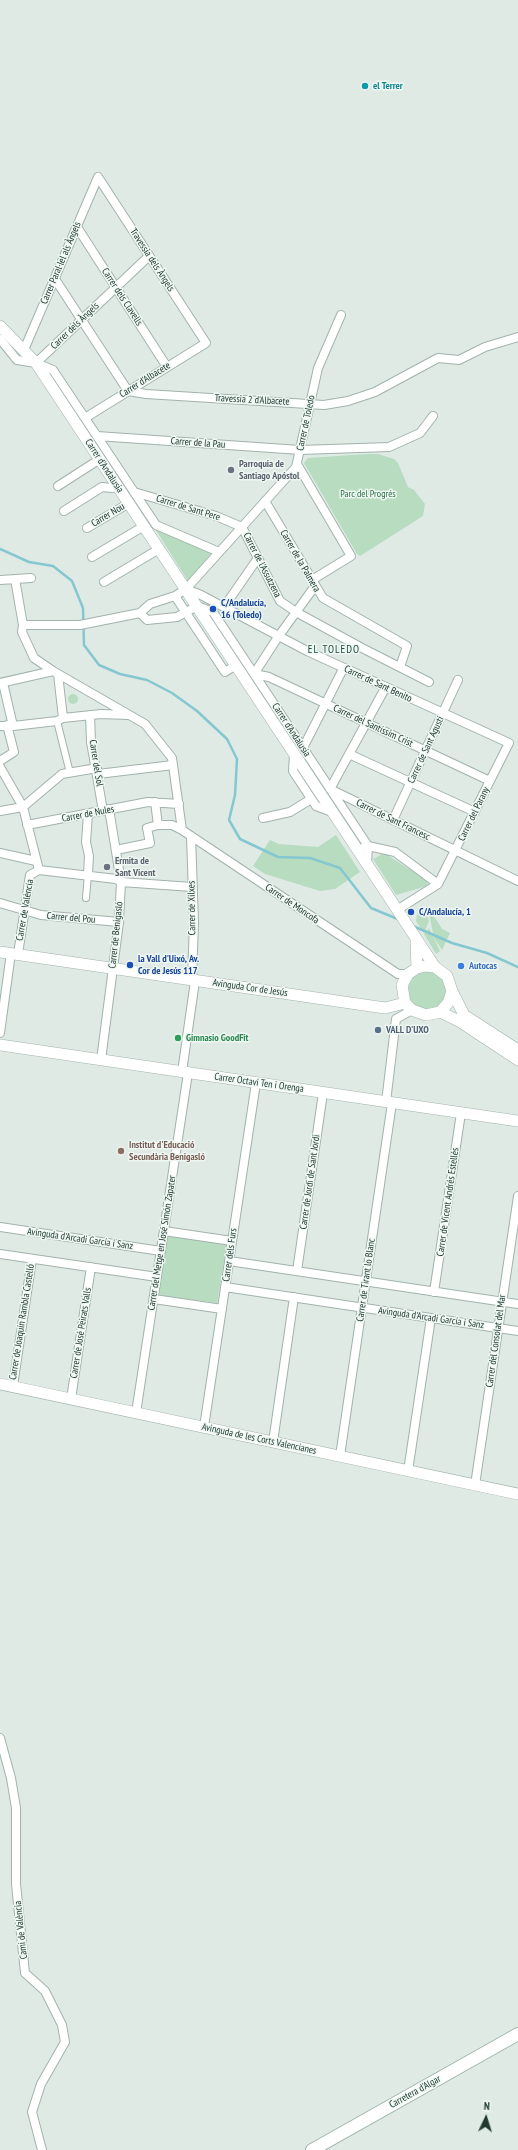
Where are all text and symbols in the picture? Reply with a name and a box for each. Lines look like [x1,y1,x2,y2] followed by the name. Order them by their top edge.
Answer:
[373,80,403,92] place label: el Terrer
[360,81,370,91] marker: el Terrer
[38,220,84,306] street label: Carrer Paral·lel als Àngels
[127,226,177,294] street label: Travessia dels Àngels
[99,266,145,328] street label: Carrer dels Clavells
[48,300,102,352] street label: Carrer dels Àngels
[117,360,173,400] street label: Carrer d'Albacete
[214,392,290,408] street label: Travessia 2 d'Albacete
[294,394,318,452] street label: Carrer de Toledo
[170,435,226,451] street label: Carrer de la Pau
[82,437,126,495] street label: Carrer d'Andalusia
[239,458,299,482] place label: Parroquia de Santiago Apóstol
[226,465,236,475] marker: Parroquia de Santiago Apóstol
[340,488,396,500] park label: Parc del Progrés
[155,493,221,523] street label: Carrer de Sant Pere
[89,500,127,530] street label: Carrer Nou
[277,528,323,594] street label: Carrer de la Palmera
[240,531,284,599] street label: Carrer de l'Assutzena
[221,597,266,620] place label: C/Andalucía, 16 (Toledo)
[208,604,218,614] marker: C/Andalucía, 16 (Toledo)
[308,643,360,657] district label: EL TOLEDO
[342,663,414,705] street label: Carrer de Sant Benito
[269,701,313,759] street label: Carrer d'Andalusia
[331,702,415,750] street label: Carrer del Santíssim Crist
[405,715,447,785] street label: Carrer de Sant Agustí
[86,739,106,787] street label: Carrer del Sol
[456,785,492,843] street label: Carrer del Parany
[354,797,432,843] street label: Carrer de Sant Francesc
[61,803,115,825] street label: Carrer de Nules
[115,855,155,878] place label: Ermita de Sant Vicent
[102,862,112,872] marker: Ermita de Sant Vicent
[14,878,36,942] street label: Carrer de València
[186,881,198,935] street label: Carrer de Xilxes
[263,881,321,927] street label: Carrer de Moncofa
[107,901,125,969] street label: Carrer de Benigasló
[419,906,471,918] place label: C/Andalucía, 1
[406,907,416,917] marker: C/Andalucía, 1
[46,910,96,926] street label: Carrer del Pou
[138,953,199,976] place label: la Vall d'Uixó, Av. Cor de Jesús 117
[125,960,135,970] marker: la Vall d'Uixó, Av. Cor de Jesús 117
[469,960,497,972] place label: Autocas
[456,961,466,971] marker: Autocas
[212,977,288,999] street label: Avinguda Cor de Jesús
[386,1024,429,1036] place label: VALL D'UXO
[373,1025,383,1035] marker: VALL D'UXO
[186,1032,248,1044] place label: Gimnasio GoodFit
[173,1033,183,1043] marker: Gimnasio GoodFit
[213,1071,305,1095] street label: Carrer Octavi Ten i Orenga
[297,1134,323,1230] street label: Carrer de Jordi de Sant Jordi
[129,1139,205,1162] place label: Institut d'Educació Secundària Benigasló
[116,1146,126,1156] marker: Institut d'Educació Secundària Benigasló
[434,1147,462,1257] street label: Carrer de Vicent Andrés Estellés
[145,1175,179,1311] street label: Carrer del Metge en José Simón Zapater
[26,1226,134,1252] street label: Avinguda d'Arcadi García i Sanz
[220,1228,240,1282] street label: Carrer dels Furs
[354,1238,378,1322] street label: Carrer de Tirant lo Blanc
[7,1263,37,1381] street label: Carrer de Joaquín Rambla Castelló
[68,1287,94,1379] street label: Carrer de José Peirats Valls
[484,1294,508,1388] street label: Carrer del Consolat del Mar
[377,1305,485,1331] street label: Avinguda d'Arcadi García i Sanz
[201,1421,317,1457] street label: Avinguda de les Corts Valencianes
[12,1900,30,1960] street label: Camí de València
[387,2073,443,2111] street label: Carretera d'Algar
[466,2098,506,2138] north arrow
[483,2099,490,2113] text: N

